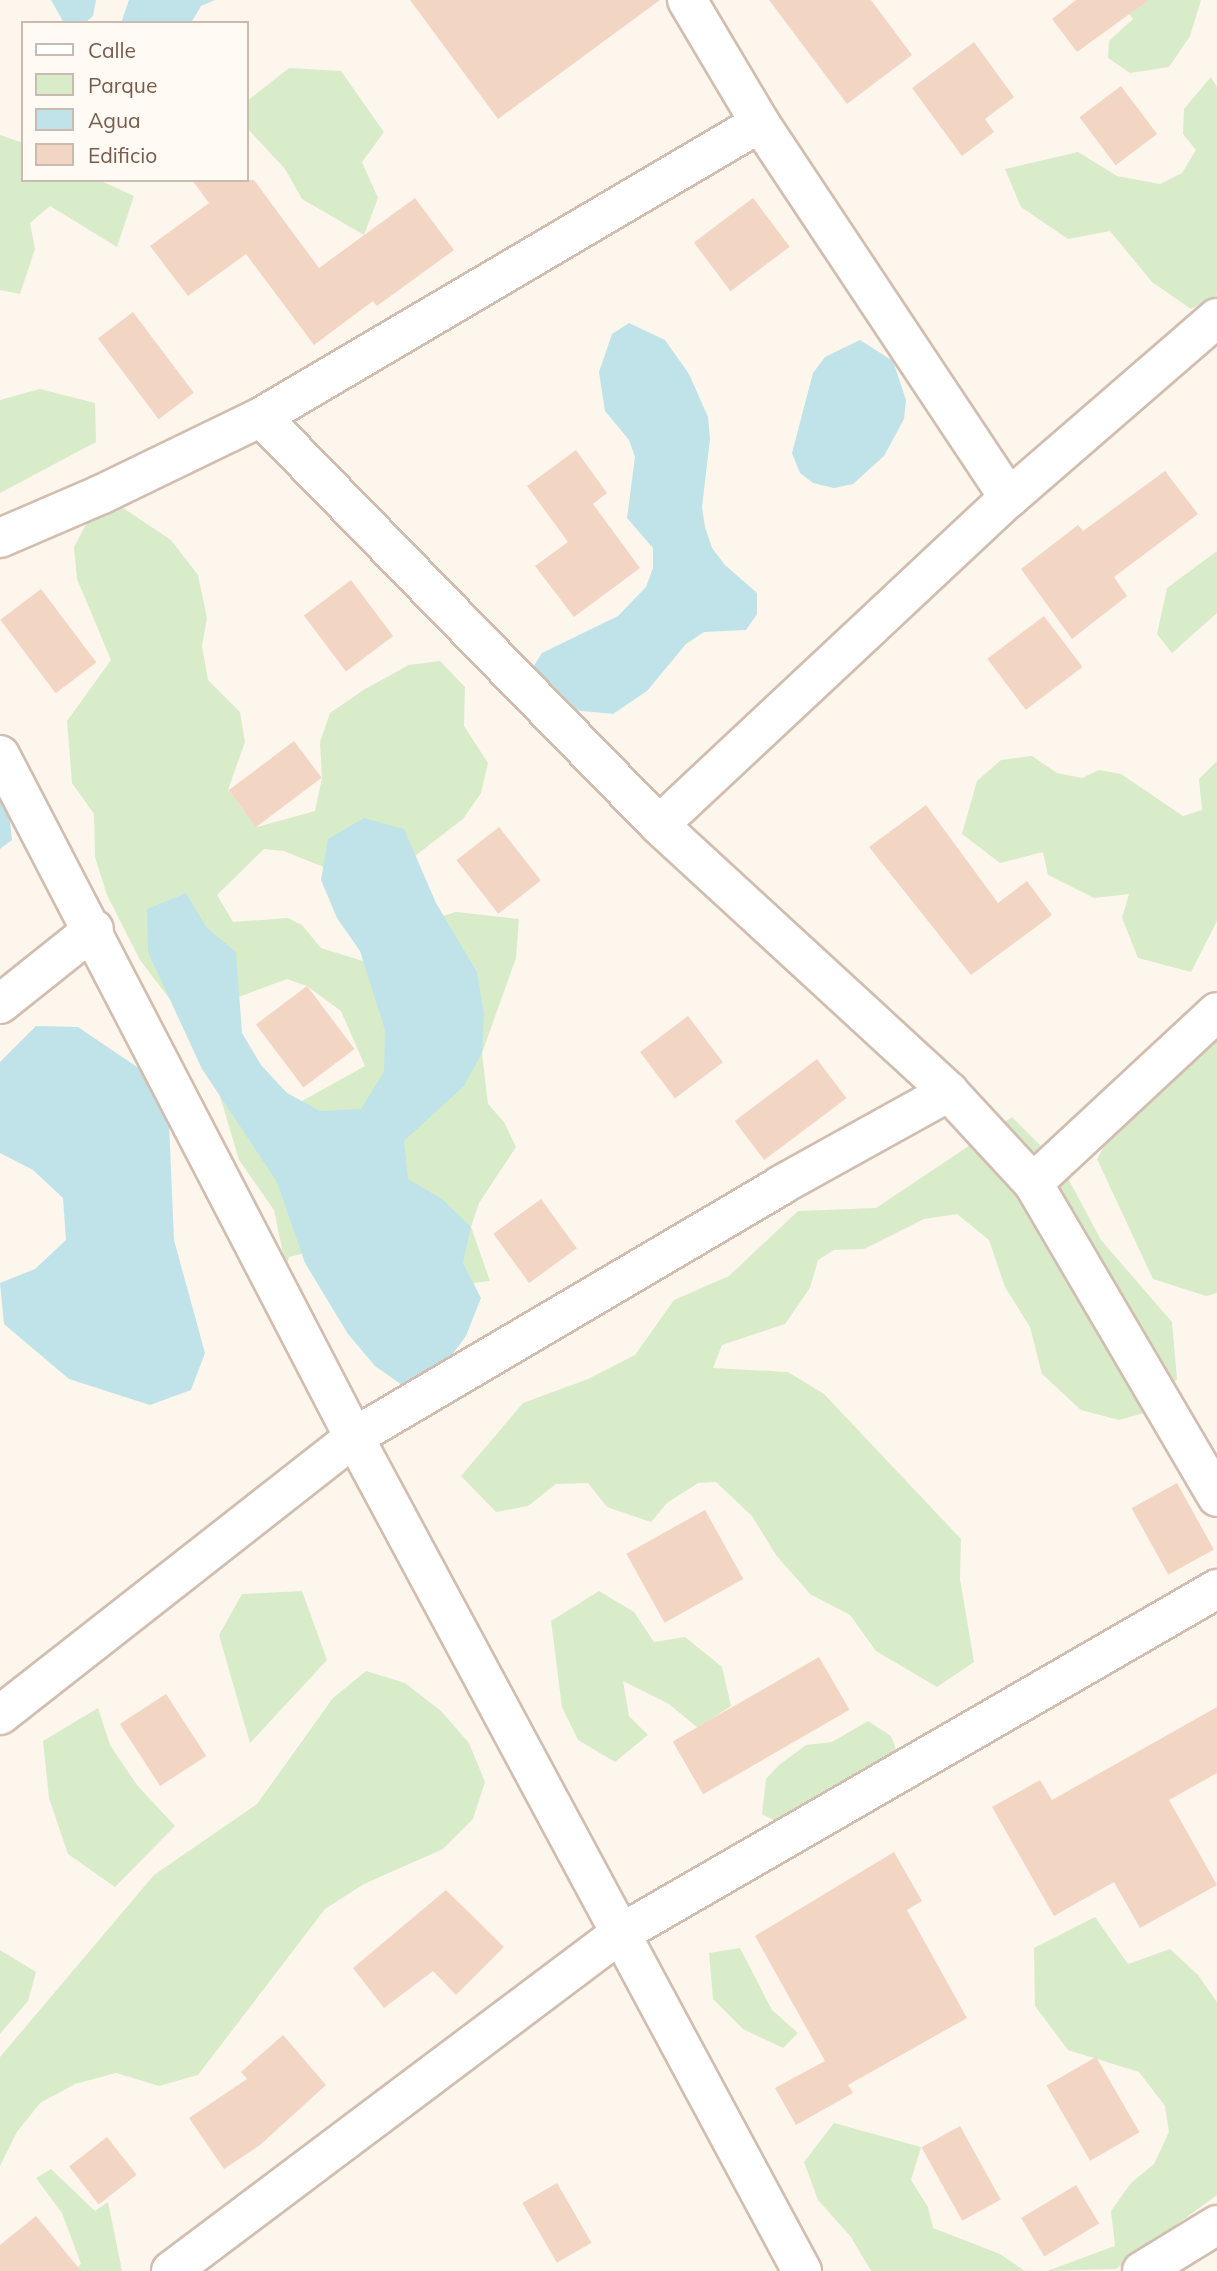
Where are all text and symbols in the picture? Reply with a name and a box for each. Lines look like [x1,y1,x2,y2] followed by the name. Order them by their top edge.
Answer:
[21,21,248,182] legend
[88,37,136,63] text: Calle
[88,72,157,98] text: Parque
[88,107,141,133] text: Agua
[88,142,157,168] text: Edificio

